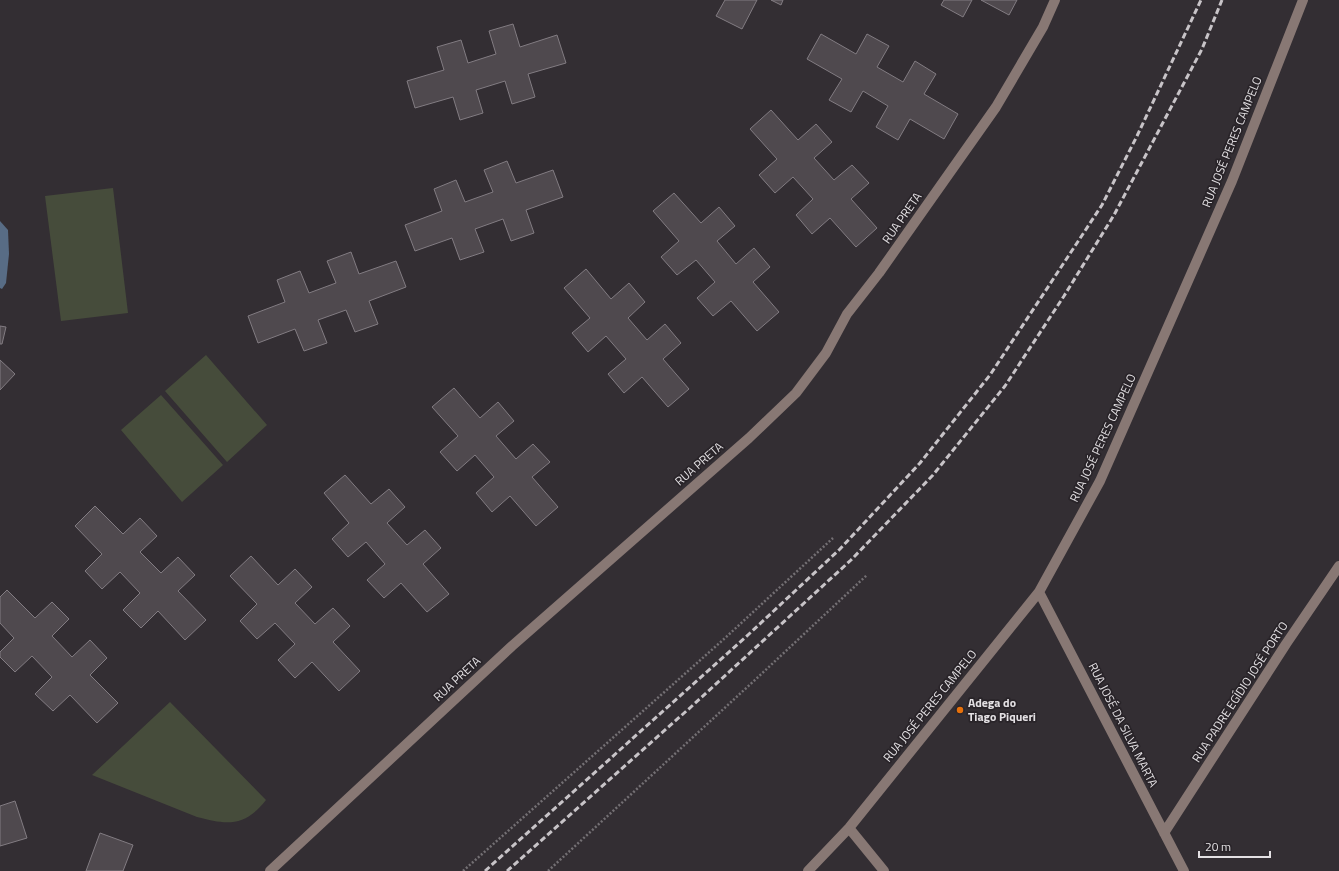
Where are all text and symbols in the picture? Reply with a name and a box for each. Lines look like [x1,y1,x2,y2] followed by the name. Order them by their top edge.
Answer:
[1197,73,1267,210] street label: RUA JOSÉ PERES CAMPELO
[877,188,926,247] street label: RUA PRETA
[1064,370,1141,505] street label: RUA JOSÉ PERES CAMPELO
[670,437,727,490] street label: RUA PRETA
[1187,617,1292,766] street label: RUA PADRE EGÍDIO JOSÉ PORTO
[878,645,981,766] street label: RUA JOSÉ PERES CAMPELO
[429,652,485,706] street label: RUA PRETA
[1084,659,1163,790] street label: RUA JOSÉ DA SILVA MARTA
[968,693,1036,726] place label: Adega do Tiago Piqueri
[955,705,965,715] marker: Adega do Tiago Piqueri
[1199,833,1270,859] scale bar
[1205,837,1231,856] text: 20 m

